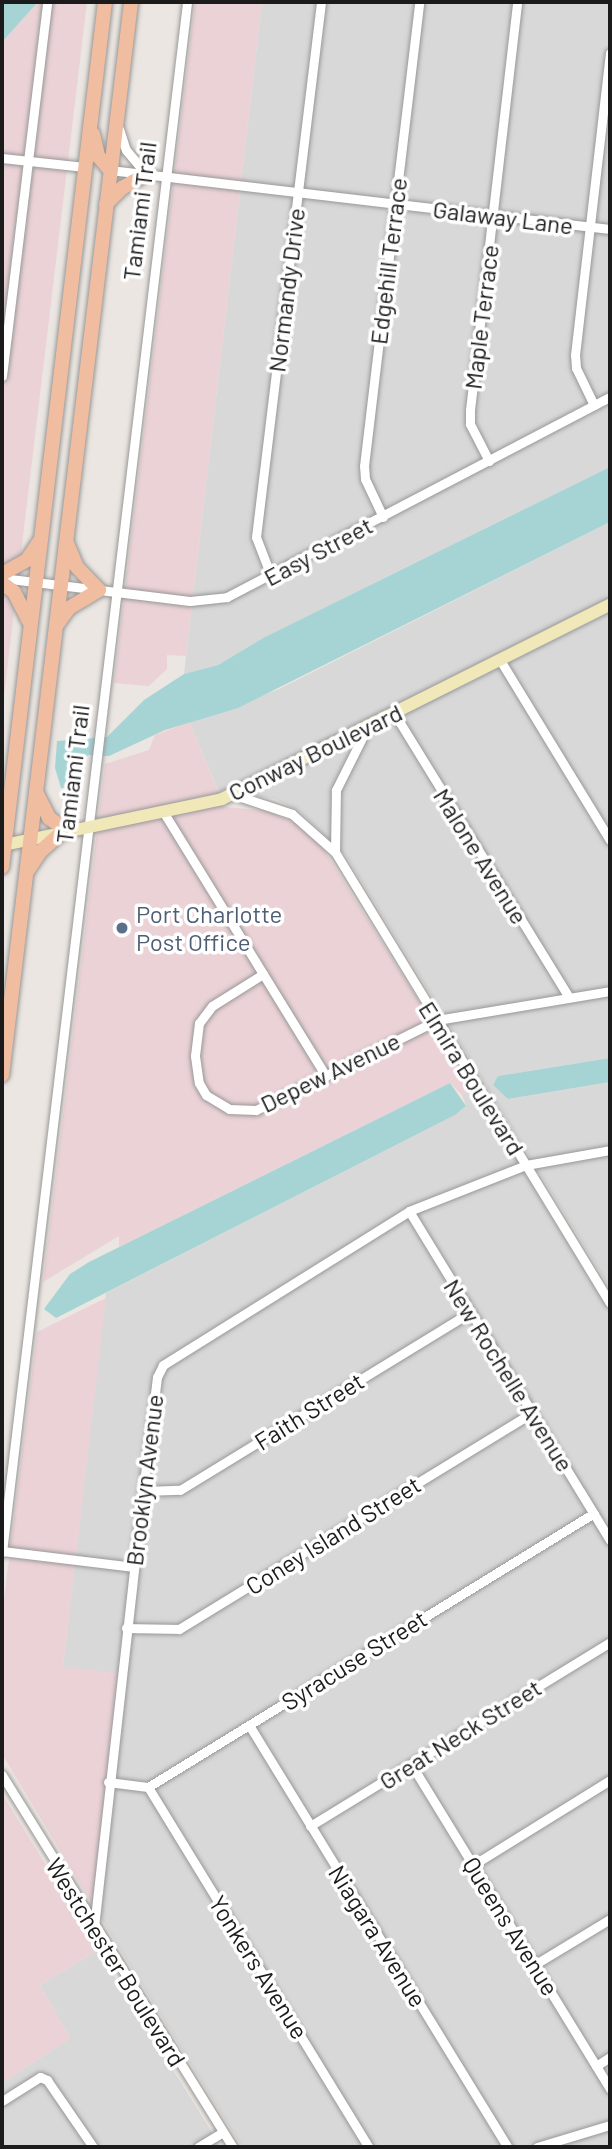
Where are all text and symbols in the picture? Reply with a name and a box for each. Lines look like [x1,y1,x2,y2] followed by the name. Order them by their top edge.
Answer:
[116,140,162,282] street label: Tamiami Trail
[363,176,413,346] street label: Edgehill Terrace
[431,194,575,240] street label: Galaway Lane
[262,206,310,374] street label: Normandy Drive
[458,243,504,391] street label: Maple Terrace
[259,510,377,592] street label: Easy Street
[224,698,406,806] street label: Conway Boulevard
[49,703,95,845] street label: Tamiami Trail
[428,783,534,929] street label: Malone Avenue
[136,900,282,956] place label: Port Charlotte Post Office
[114,920,130,936] marker: Port Charlotte Post Office
[413,996,531,1160] street label: Elmira Boulevard
[256,1026,404,1118] street label: Depew Avenue
[438,1273,580,1477] street label: New Rochelle Avenue
[249,1366,369,1456] street label: Faith Street
[119,1393,169,1567] street label: Brooklyn Avenue
[240,1470,426,1600] street label: Coney Island Street
[276,1604,432,1716] street label: Syracuse Street
[374,1673,546,1795] street label: Great Neck Street
[457,1851,565,2001] street label: Queens Avenue
[40,1852,192,2072] street label: Westchester Boulevard
[323,1860,433,2012] street label: Niagara Avenue
[203,1890,315,2044] street label: Yonkers Avenue

